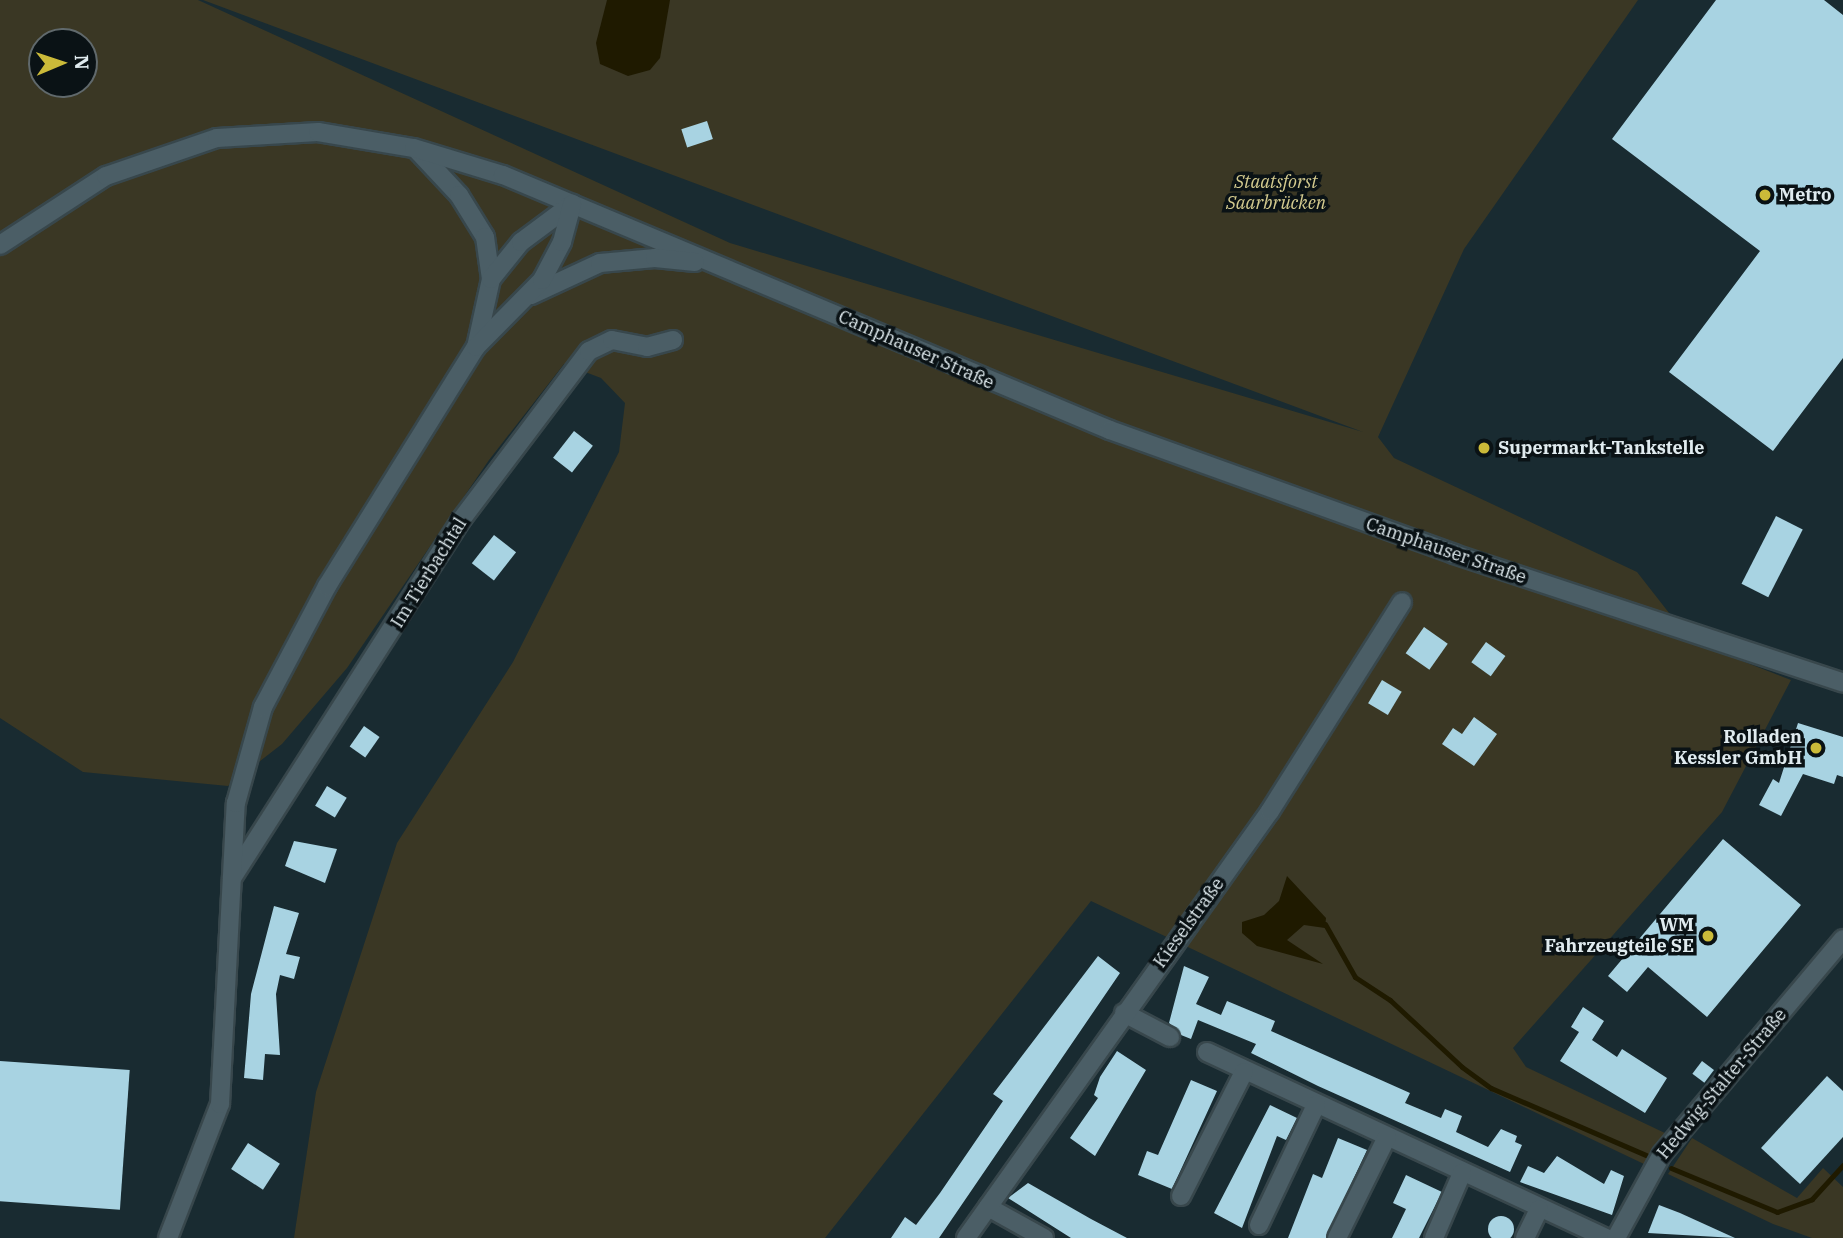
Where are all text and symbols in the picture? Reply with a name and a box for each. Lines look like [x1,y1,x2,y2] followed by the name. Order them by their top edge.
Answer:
[28,28,98,98] north arrow
[70,54,94,70] text: N
[1226,172,1326,214] park label: Staatsforst Saarbrücken
[1779,184,1831,206] place label: Metro
[1757,187,1773,203] marker: Metro
[835,306,997,394] street label: Camphauser Straße
[1498,437,1705,459] place label: Supermarkt-Tankstelle
[1476,440,1492,456] marker: Supermarkt-Tankstelle
[1363,513,1529,589] street label: Camphauser Straße
[387,514,471,632] street label: Im Tierbachtal
[1674,727,1802,770] place label: Rolladen Kessler GmbH
[1808,740,1824,756] marker: Rolladen Kessler GmbH
[1149,874,1229,972] street label: Kieselstraße
[1545,915,1694,958] place label: WM Fahrzeugteile SE
[1700,928,1716,944] marker: WM Fahrzeugteile SE
[1653,1004,1791,1164] street label: Hedwig-Stalter-Straße

